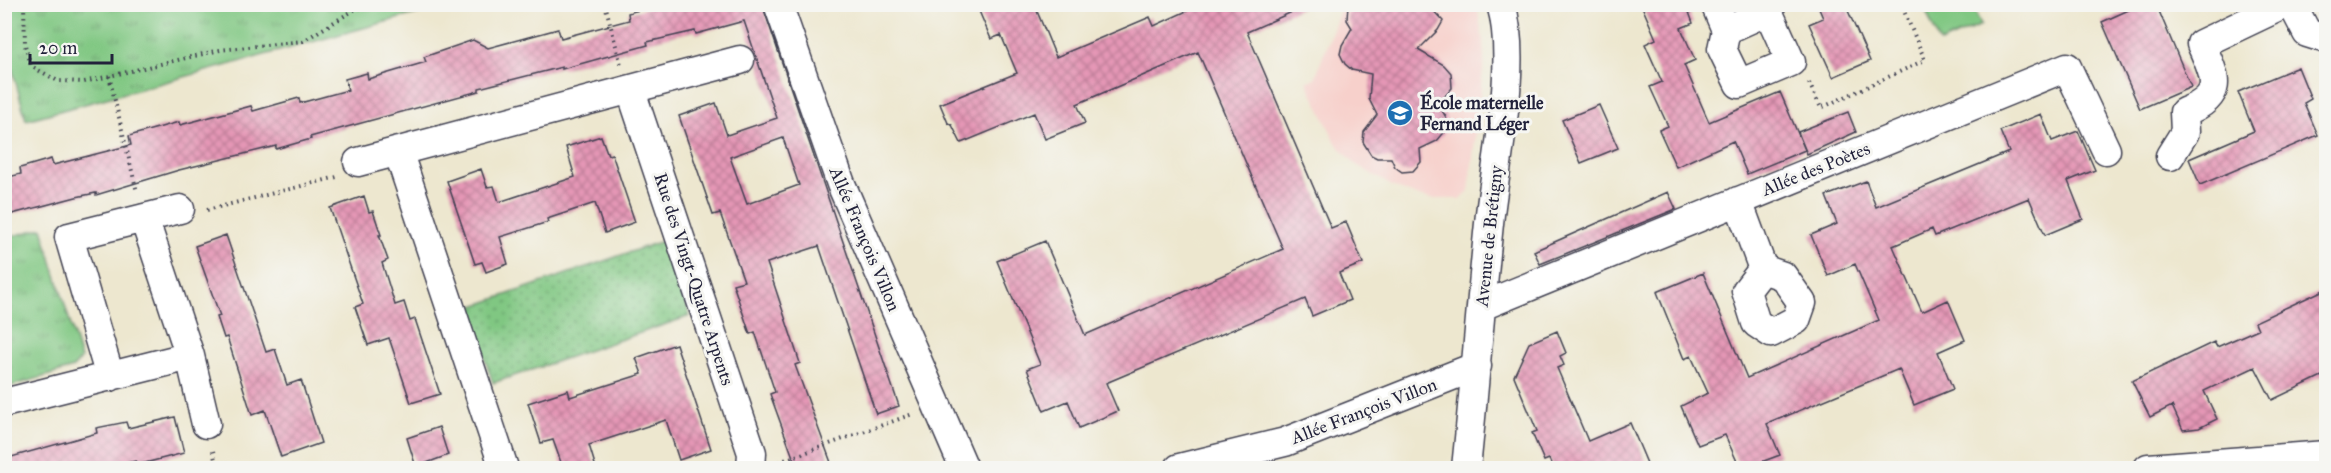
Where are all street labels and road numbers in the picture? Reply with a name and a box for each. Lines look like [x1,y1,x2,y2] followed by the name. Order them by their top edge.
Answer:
[1758,137,1873,201] street label: Allée des Poètes
[824,163,905,315] street label: Allée François Villon
[1471,164,1508,309] street label: Avenue de Brétigny
[648,170,739,388] street label: Rue des Vingt-Quatre Arpents
[1287,373,1440,449] street label: Allée François Villon

